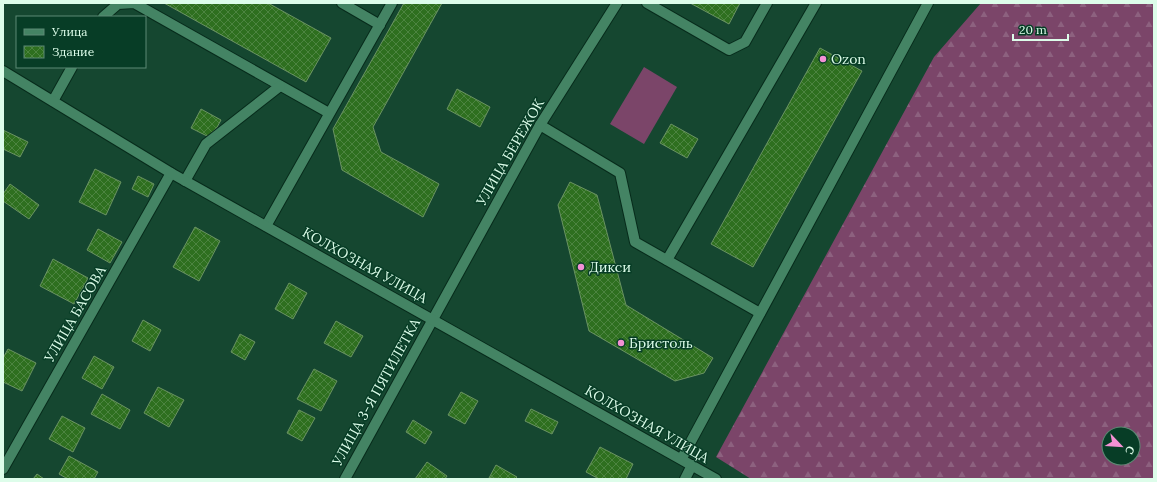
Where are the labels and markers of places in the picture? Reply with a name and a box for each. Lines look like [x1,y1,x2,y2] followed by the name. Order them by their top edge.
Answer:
[831,50,866,68] place label: Ozon
[818,54,828,64] marker: Ozon
[589,258,631,276] place label: Дикси
[576,262,586,272] marker: Дикси
[629,334,693,352] place label: Бристоль
[616,338,626,348] marker: Бристоль

